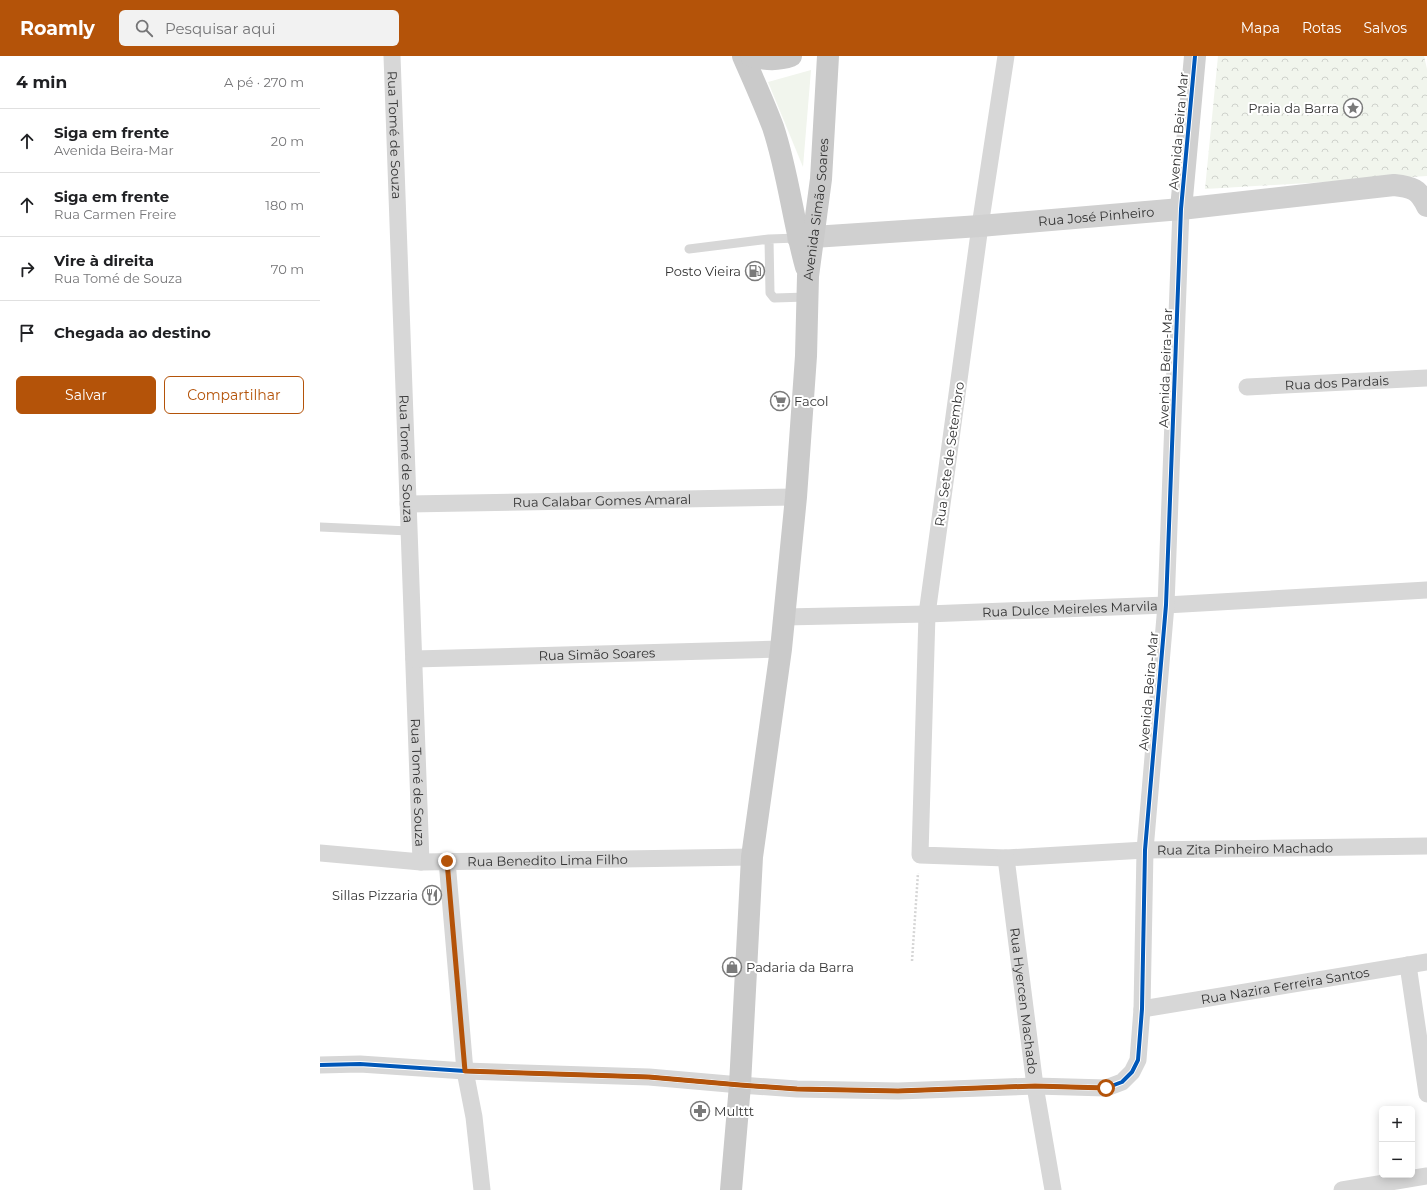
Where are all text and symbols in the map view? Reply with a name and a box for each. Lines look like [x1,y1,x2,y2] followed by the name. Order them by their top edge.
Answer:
[119,10,399,46] search box
[20,17,95,40] text: Roamly
[133,17,155,39] icon: search
[165,19,275,38] text: Pesquisar aqui
[1241,19,1280,37] text: Mapa
[1302,19,1341,37] text: Rotas
[1363,19,1407,37] text: Salvos
[385,70,405,199] street label: Rua Tomé de Souza
[1165,71,1191,191] street label: Avenida Beira Mar
[16,72,67,92] text: 4 min
[224,74,304,90] text: A pé · 270 m
[1342,97,1364,119] place icon: Praia da Barra
[1248,100,1339,116] place label: Praia da Barra
[54,123,169,142] text: Siga em frente
[16,130,38,152] icon: ahead
[271,133,304,149] text: 20 m
[800,138,831,281] street label: Avenida Simão Soares
[54,142,174,158] text: Avenida Beira-Mar
[54,187,169,206] text: Siga em frente
[16,194,38,216] icon: ahead
[265,197,304,213] text: 180 m
[1037,203,1155,229] street label: Rua José Pinheiro
[54,206,176,222] text: Rua Carmen Freire
[54,251,154,270] text: Vire à direita
[16,258,38,280] icon: right
[744,260,766,282] fuel station icon: Posto Vieira
[271,261,304,277] text: 70 m
[665,263,741,279] place label: Posto Vieira
[54,270,182,286] text: Rua Tomé de Souza
[1155,308,1175,428] street label: Avenida Beira-Mar
[16,322,38,344] icon: arrive
[54,323,211,342] text: Chegada ao destino
[1284,372,1389,393] street label: Rua dos Pardais
[16,376,156,414] button: Salvar
[164,376,304,414] button: Compartilhar
[931,381,967,527] street label: Rua Sete de Setembro
[769,390,791,412] supermarket icon: Facol
[794,393,828,409] place label: Facol
[396,394,417,523] street label: Rua Tomé de Souza
[513,491,691,510] street label: Rua Calabar Gomes Amaral
[982,597,1158,620] street label: Rua Dulce Meireles Marvila
[1135,631,1161,751] street label: Avenida Beira-Mar
[538,644,656,664] street label: Rua Simão Soares
[408,718,428,847] street label: Rua Tomé de Souza
[1157,839,1333,858] street label: Rua Zita Pinheiro Machado
[467,851,628,869] street label: Rua Benedito Lima Filho
[438,852,456,870] route end
[421,884,443,906] restaurant icon: Sillas Pizzaria
[332,887,418,903] place label: Sillas Pizzaria
[1007,927,1041,1075] street label: Rua Hyercen Machado
[721,956,743,978] shop icon: Padaria da Barra
[746,959,854,975] place label: Padaria da Barra
[1200,964,1371,1007] street label: Rua Nazira Ferreira Santos
[1097,1079,1115,1097] route start
[689,1100,711,1122] pharmacy icon: Multtt
[714,1103,754,1119] place label: Multtt
[1379,1106,1415,1178] map controls
[1379,1106,1415,1142] button: +
[1379,1142,1415,1178] button: −

